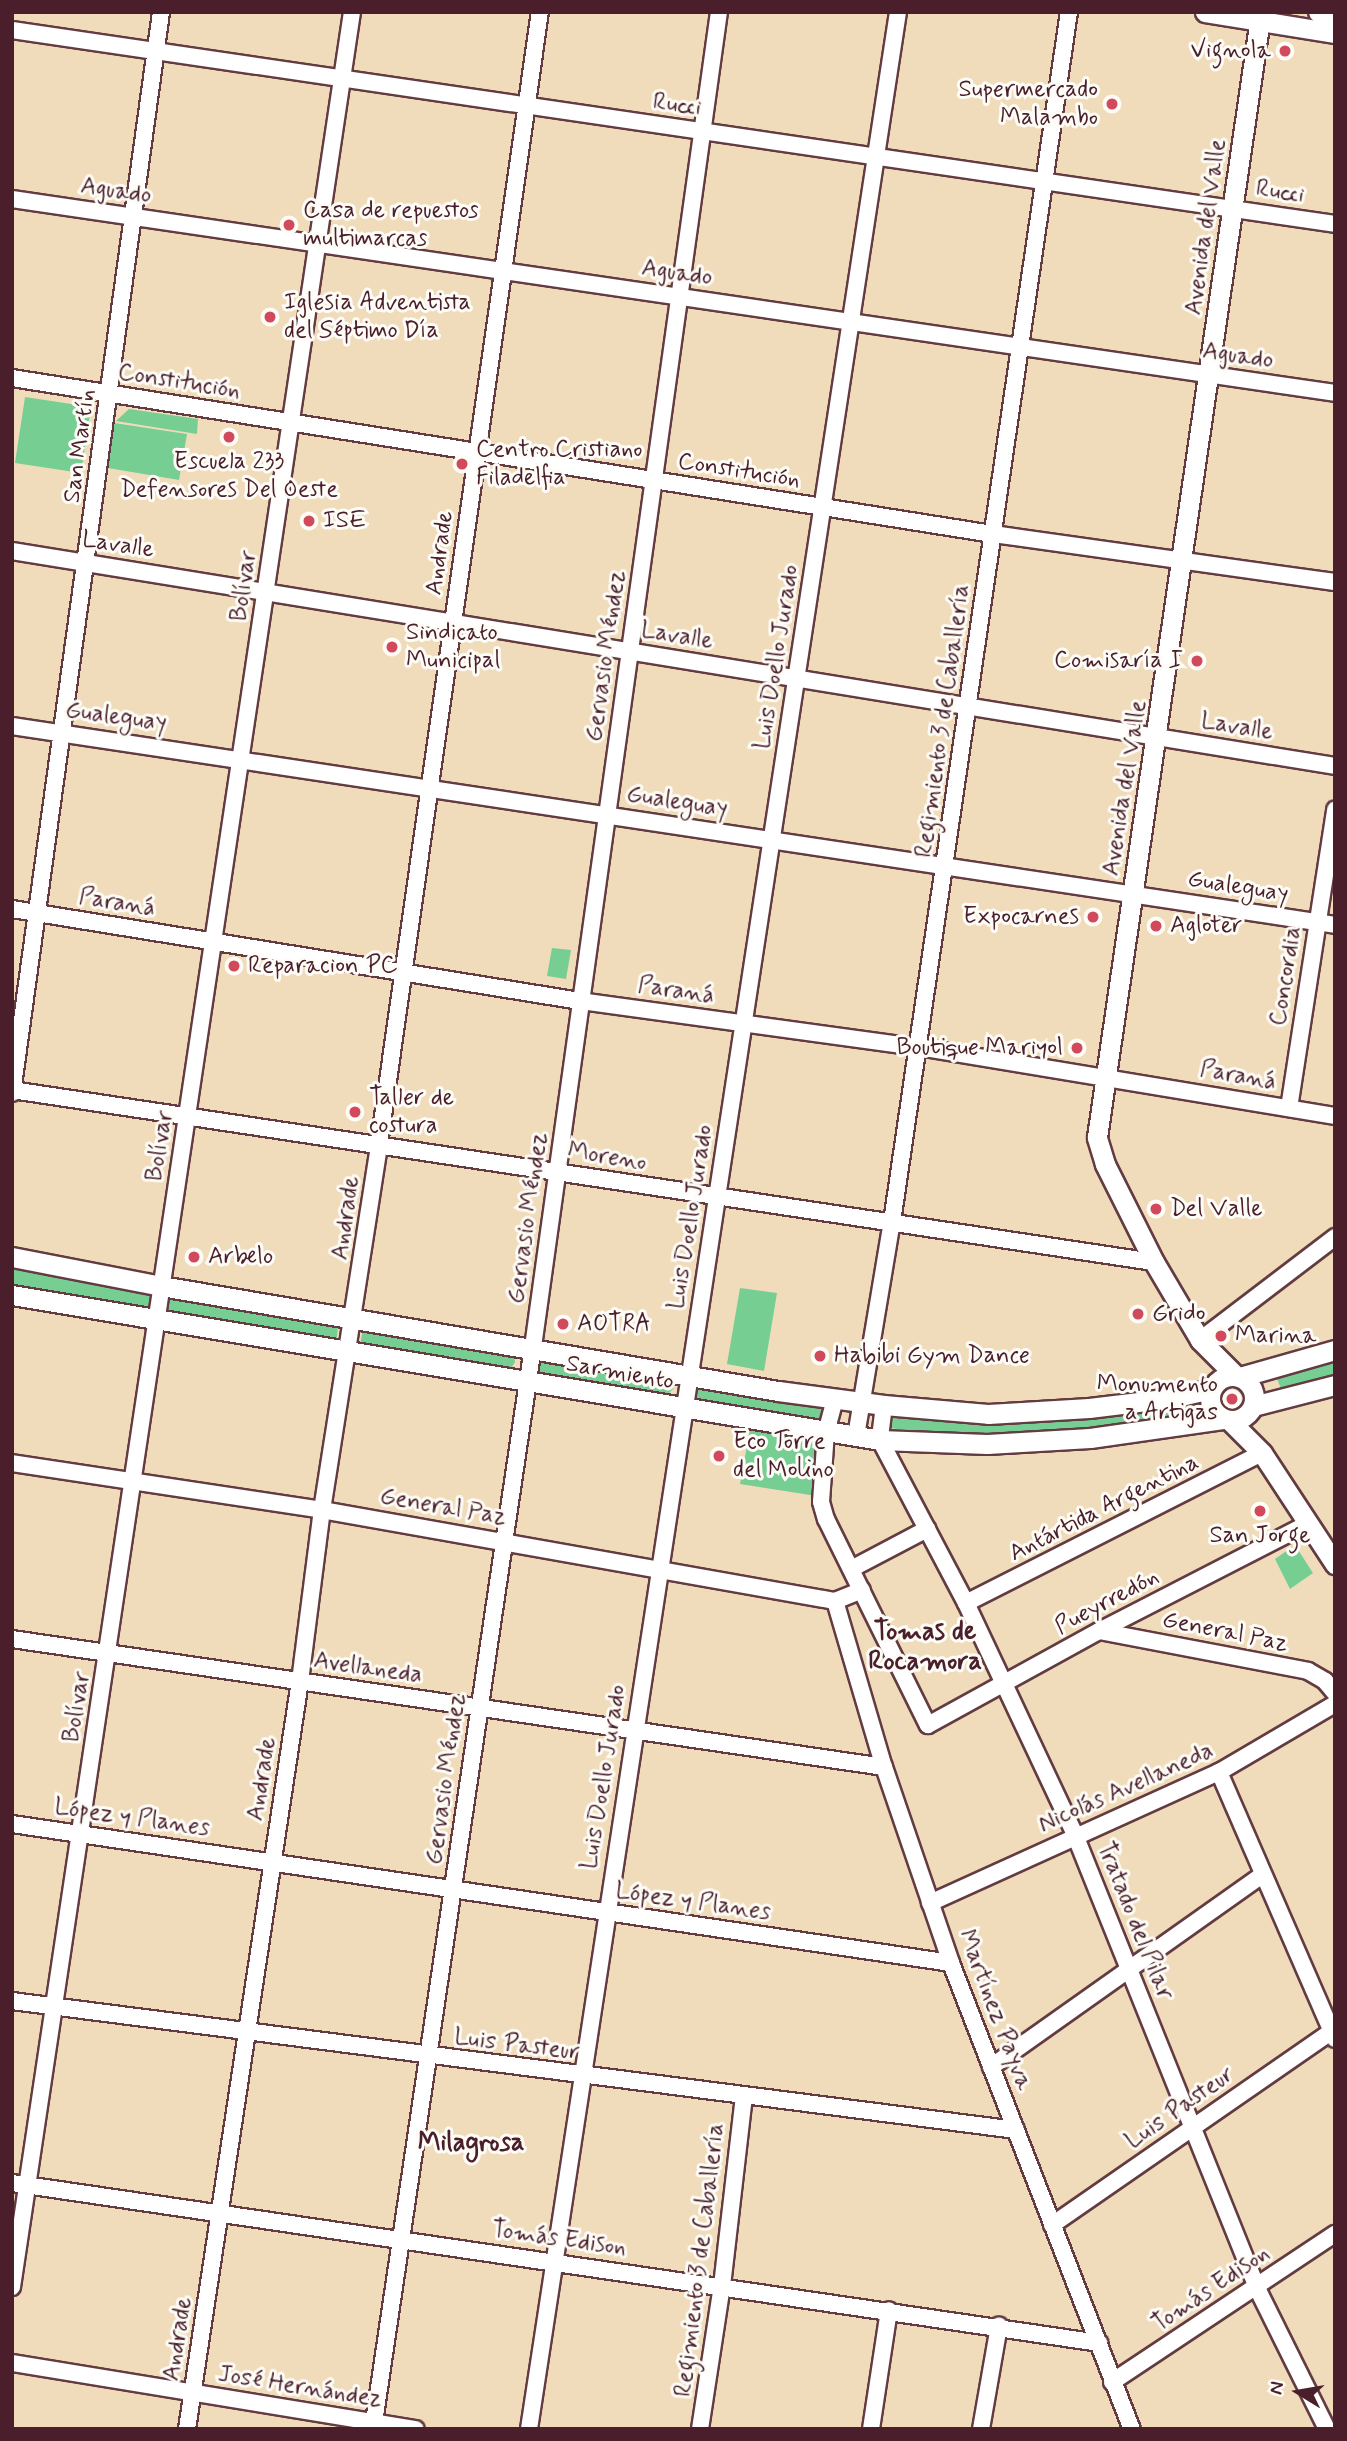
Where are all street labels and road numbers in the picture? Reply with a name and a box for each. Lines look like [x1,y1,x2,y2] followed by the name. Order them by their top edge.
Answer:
[651,87,703,123] street label: Rucci
[1180,140,1232,314] street label: Avenida del Valle
[79,172,153,210] street label: Aguado
[1254,174,1306,210] street label: Rucci
[640,254,714,292] street label: Aguado
[1201,337,1275,375] street label: Aguado
[116,358,242,406] street label: Constitución
[57,385,103,507] street label: San Martín
[676,447,802,495] street label: Constitución
[420,509,460,597] street label: Andrade
[80,525,156,565] street label: Lavalle
[225,549,263,623] street label: Bolívar
[749,566,805,748] street label: Luis Doello Jurado
[580,568,632,744] street label: Gervasio Méndez
[910,583,976,859] street label: Regimiento 3 de Caballería
[639,616,715,656] street label: Lavalle
[64,696,168,738] street label: Gualeguay
[1097,701,1153,875] street label: Avenida del Valle
[1199,707,1275,747] street label: Lavalle
[624,780,730,824] street label: Gualeguay
[1185,865,1291,909] street label: Gualeguay
[77,883,157,923] street label: Paraná
[1264,924,1308,1028] street label: Concordia
[636,971,716,1011] street label: Paraná
[1198,1055,1278,1097] street label: Paraná
[140,1109,180,1183] street label: Bolívar
[663,1126,719,1308] street label: Luis Doello Jurado
[502,1130,554,1306] street label: Gervasio Méndez
[566,1137,648,1177] street label: Moreno
[326,1174,366,1262] street label: Andrade
[564,1349,676,1397] street label: Sarmiento
[1004,1448,1204,1568] street label: Antártida Argentina
[377,1482,509,1532] street label: General Paz
[1050,1563,1164,1641] street label: Pueyrredón
[1159,1606,1291,1658] street label: General Paz
[312,1646,424,1690] street label: Avellaneda
[57,1670,97,1744] street label: Bolívar
[576,1686,632,1868] street label: Luis Doello Jurado
[420,1691,472,1867] street label: Gervasio Méndez
[241,1735,283,1823] street label: Andrade
[1036,1737,1216,1839] street label: Nicolás Avellaneda
[52,1793,212,1843] street label: López y Planes
[1091,1839,1179,2003] street label: Tratado del Pilar
[613,1877,773,1927] street label: López y Planes
[952,1928,1038,2092] street label: Martínez Payva
[455,2023,579,2067] street label: Luis Pasteur
[1122,2061,1238,2155] street label: Luis Pasteur
[669,2122,731,2398] street label: Regimiento 3 de Caballería
[486,2215,632,2263] street label: Tomás Edison
[1144,2237,1278,2341] street label: Tomás Edison
[157,2295,199,2383] street label: Andrade
[216,2360,384,2414] street label: José Hernández

